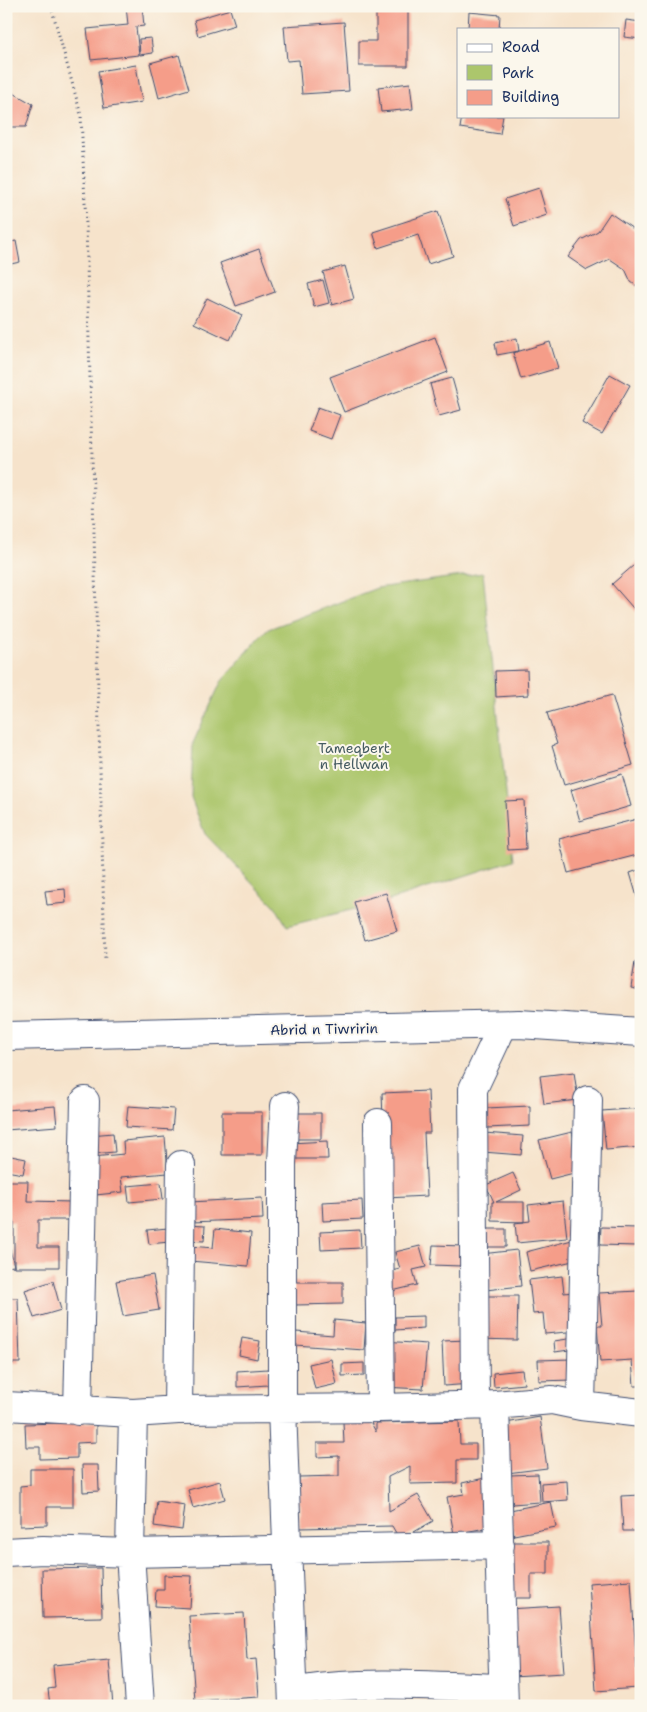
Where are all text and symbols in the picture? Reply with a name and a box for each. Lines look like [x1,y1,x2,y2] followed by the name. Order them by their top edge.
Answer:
[457,28,620,118] legend
[502,37,540,57] text: Road
[502,63,534,83] text: Park
[502,87,559,107] text: Building
[318,739,390,773] park label: Tameqbeṛt n Hellwan
[270,1019,379,1039] street label: Abrid n Tiwririn

